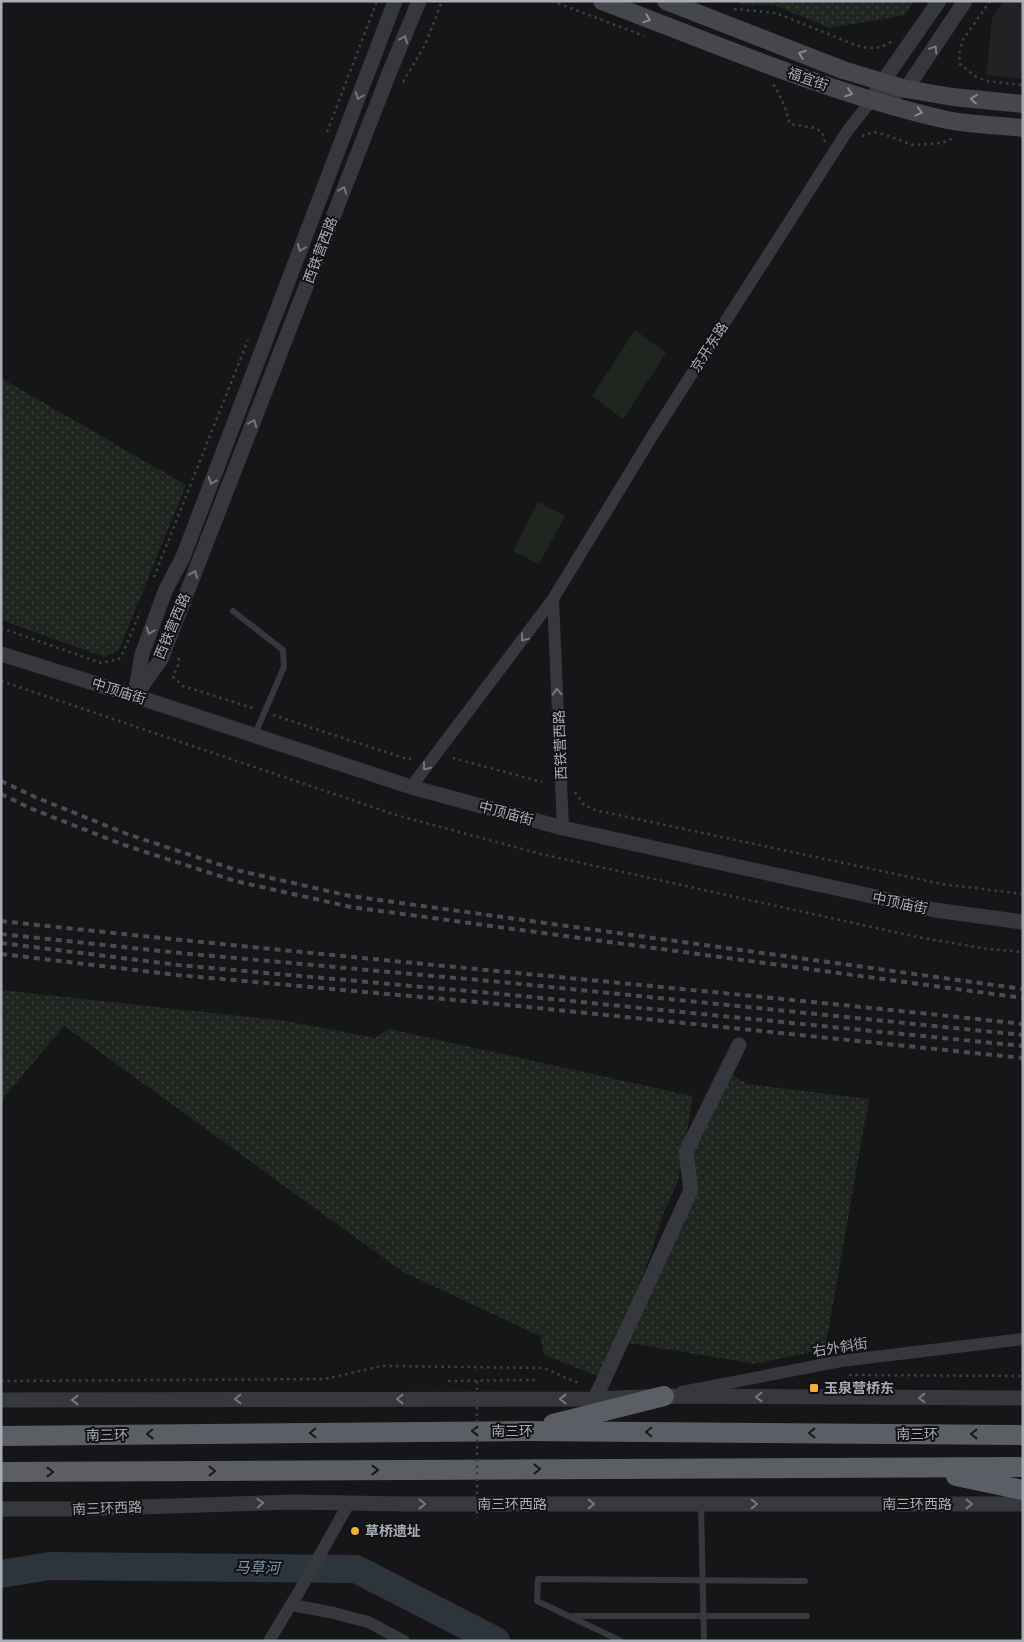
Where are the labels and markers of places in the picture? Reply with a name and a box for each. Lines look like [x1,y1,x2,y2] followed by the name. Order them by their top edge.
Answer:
[824,1379,894,1396] place label: 玉泉营桥东
[808,1382,820,1394] marker: 玉泉营桥东
[365,1522,421,1539] place label: 草桥遗址
[349,1525,361,1537] marker: 草桥遗址

